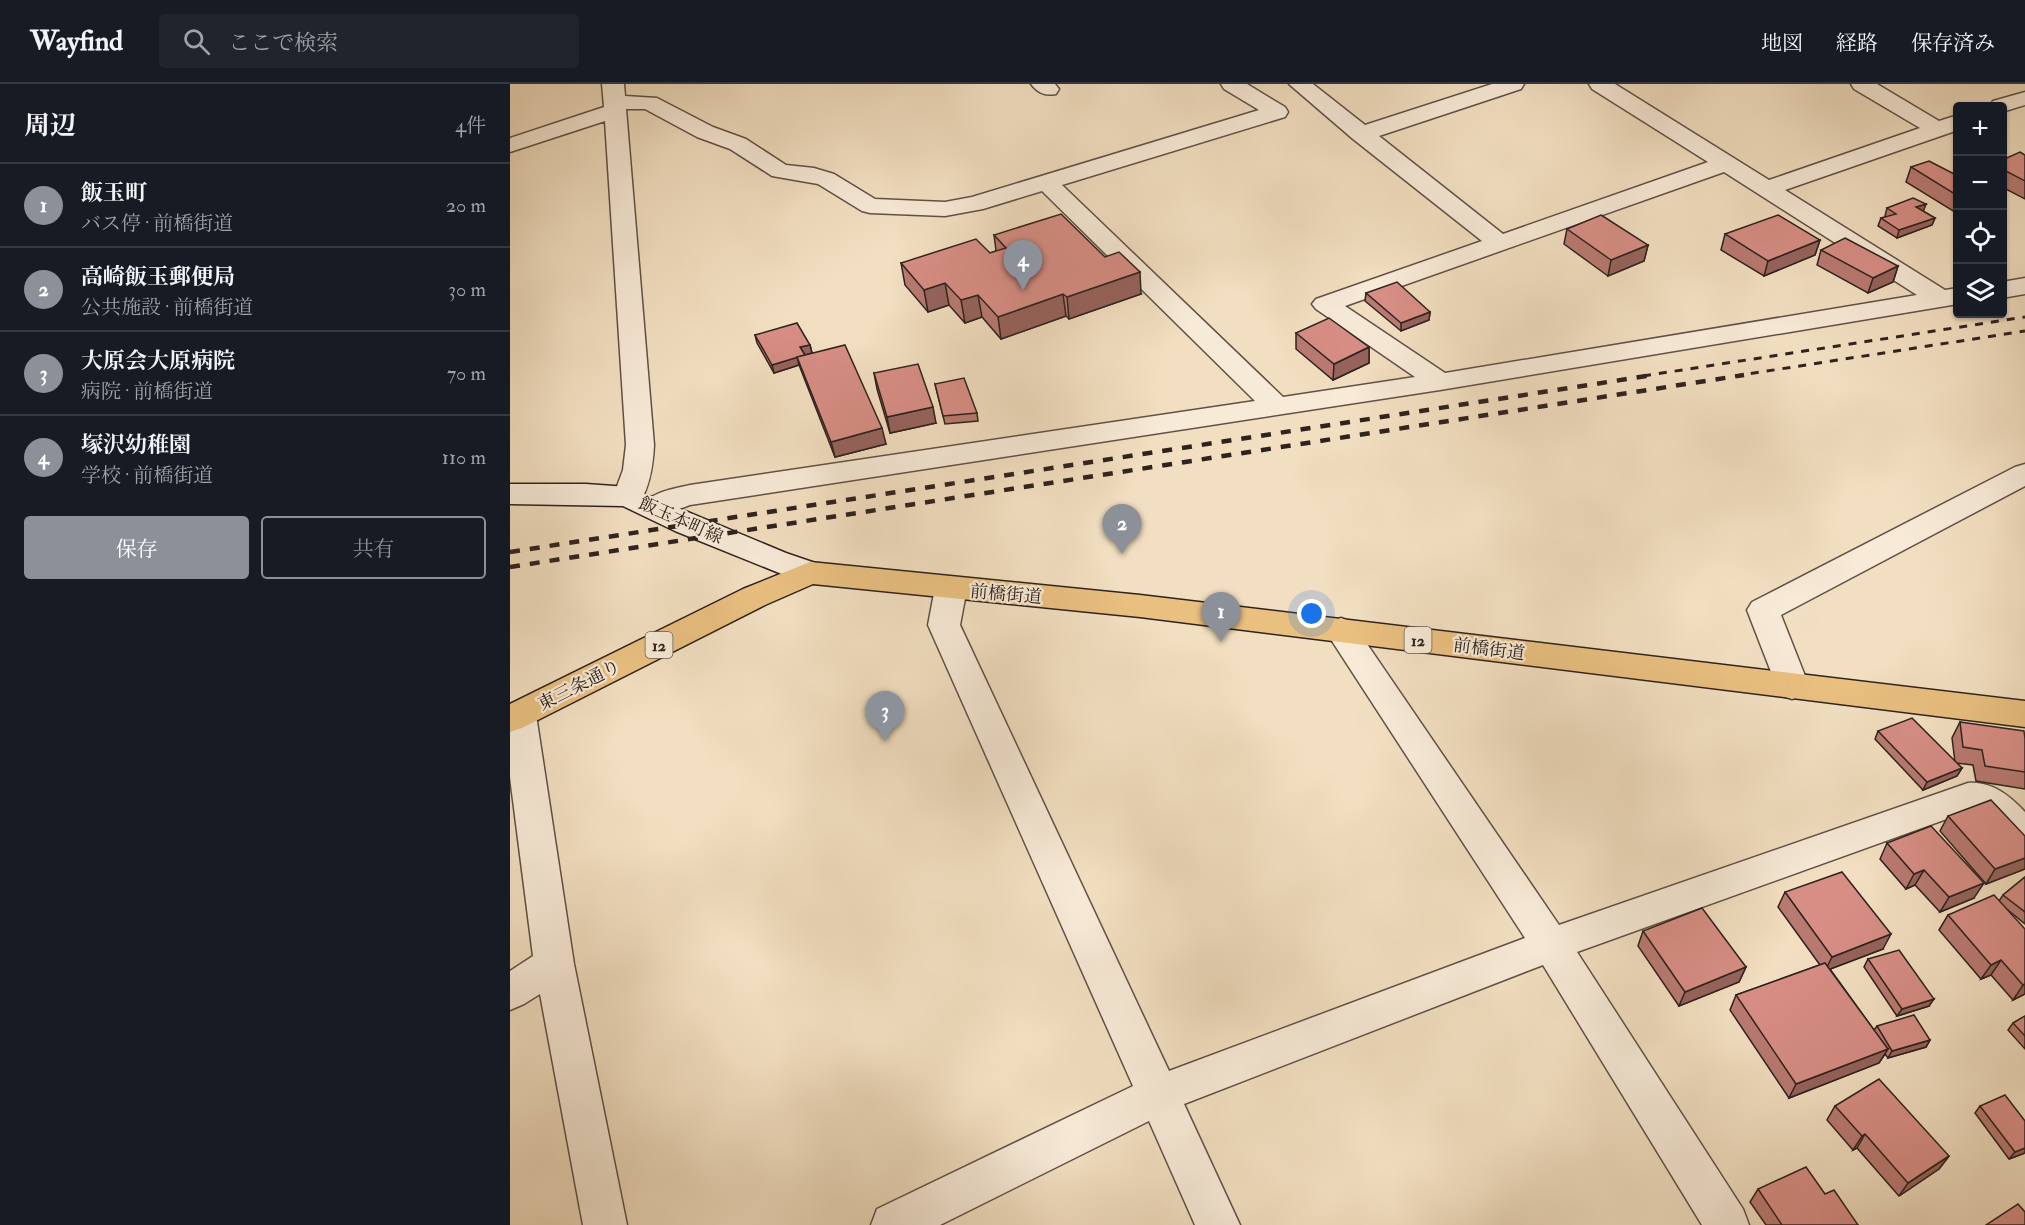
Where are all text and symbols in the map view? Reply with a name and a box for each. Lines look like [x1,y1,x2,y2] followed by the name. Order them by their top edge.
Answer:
[159,14,579,68] search box
[30,24,123,59] text: Wayfind
[180,25,213,58] icon: search
[228,29,338,57] text: ここで検索
[1761,30,1803,57] text: 地図
[1836,30,1878,57] text: 経路
[1911,30,1995,57] text: 保存済み
[1953,102,2007,318] map controls
[1953,102,2007,156] button: +
[24,110,76,142] text: 周辺
[455,113,486,138] text: 4件
[1953,156,2007,210] button: −
[81,179,147,207] text: 飯玉町
[40,193,47,218] text: 1
[446,193,486,218] text: 20 m
[1953,210,2007,264] button: locate
[81,211,233,236] text: バス停 · 前橋街道
[1004,240,1042,290] pin: 4
[81,263,235,291] text: 高崎飯玉郵便局
[1953,264,2007,318] button: layers
[38,277,49,302] text: 2
[448,277,486,302] text: 30 m
[81,295,253,320] text: 公共施設 · 前橋街道
[81,347,235,375] text: 大原会大原病院
[40,361,47,386] text: 3
[447,361,486,386] text: 70 m
[81,379,213,404] text: 病院 · 前橋街道
[81,431,191,459] text: 塚沢幼稚園
[38,445,49,470] text: 4
[442,445,486,470] text: 110 m
[81,463,213,488] text: 学校 · 前橋街道
[635,492,727,549] street label: 飯玉本町線
[1102,504,1142,554] pin: 2
[24,516,249,579] button: 保存
[261,516,486,579] button: 共有
[969,580,1043,609] street label: 前橋街道
[1202,592,1240,642] pin: 1
[1297,599,1326,628] your location
[1404,627,1432,653] road number: 12
[646,632,672,658] road number: 12
[1452,634,1526,665] street label: 前橋街道
[534,655,625,716] street label: 東三条通り
[866,692,904,741] pin: 3

